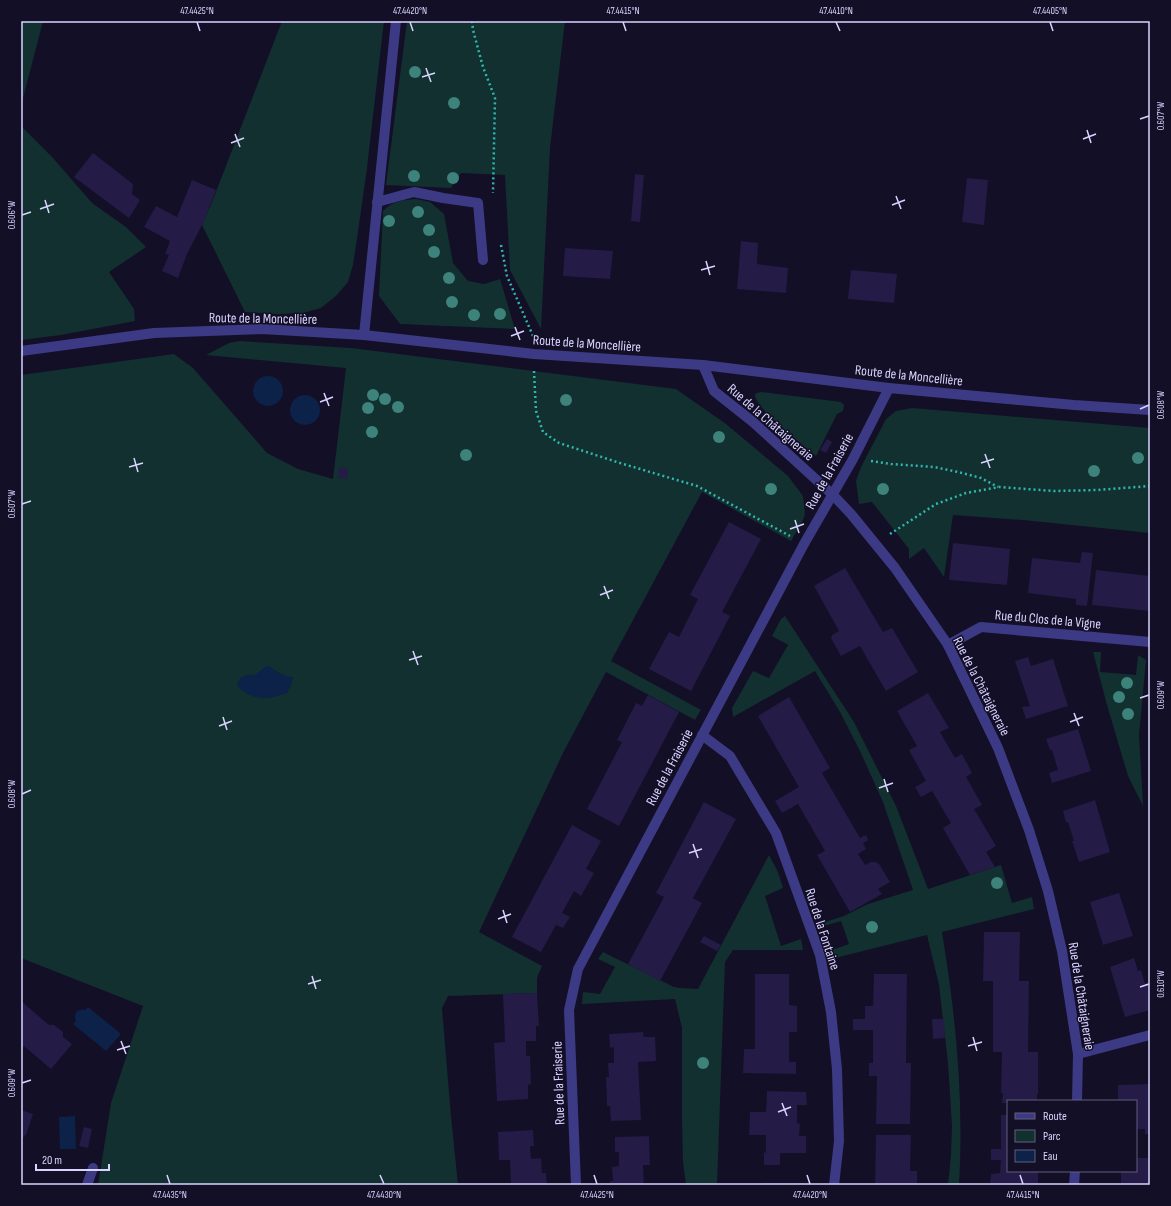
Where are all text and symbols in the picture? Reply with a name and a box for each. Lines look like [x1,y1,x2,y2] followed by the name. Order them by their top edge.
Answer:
[180,5,214,17] text: 47.4425°N
[393,5,427,17] text: 47.4420°N
[606,5,640,17] text: 47.4415°N
[819,5,853,17] text: 47.4410°N
[1033,5,1067,17] text: 47.4405°N
[1155,101,1167,130] text: 0.607°W
[6,200,18,229] text: 0.606°W
[209,309,317,328] street label: Route de la Moncellière
[532,331,642,356] street label: Route de la Moncellière
[854,361,964,390] street label: Route de la Moncellière
[724,380,817,465] street label: Rue de la Châtaigneraie
[1155,390,1167,419] text: 0.608°W
[802,430,857,512] street label: Rue de la Fraiserie
[6,489,18,518] text: 0.607°W
[994,606,1102,633] street label: Rue du Clos de la Vigne
[949,634,1014,739] street label: Rue de la Châtaigneraie
[1155,680,1167,709] text: 0.609°W
[642,726,697,808] street label: Rue de la Fraiserie
[6,779,18,808] text: 0.608°W
[801,886,844,972] street label: Rue de la Fontaine
[1065,941,1098,1051] street label: Rue de la Châtaigneraie
[1155,970,1167,998] text: 0.610°W
[549,1041,568,1125] street label: Rue de la Fraiserie
[6,1068,18,1097] text: 0.609°W
[1007,1100,1137,1172] legend
[1043,1109,1067,1124] text: Route
[1043,1129,1061,1144] text: Parc
[36,1146,109,1172] scale bar
[1043,1149,1057,1164] text: Eau
[42,1153,62,1168] text: 20 m
[153,1189,187,1201] text: 47.4435°N
[367,1189,401,1201] text: 47.4430°N
[580,1189,614,1201] text: 47.4425°N
[793,1189,827,1201] text: 47.4420°N
[1006,1189,1040,1201] text: 47.4415°N

